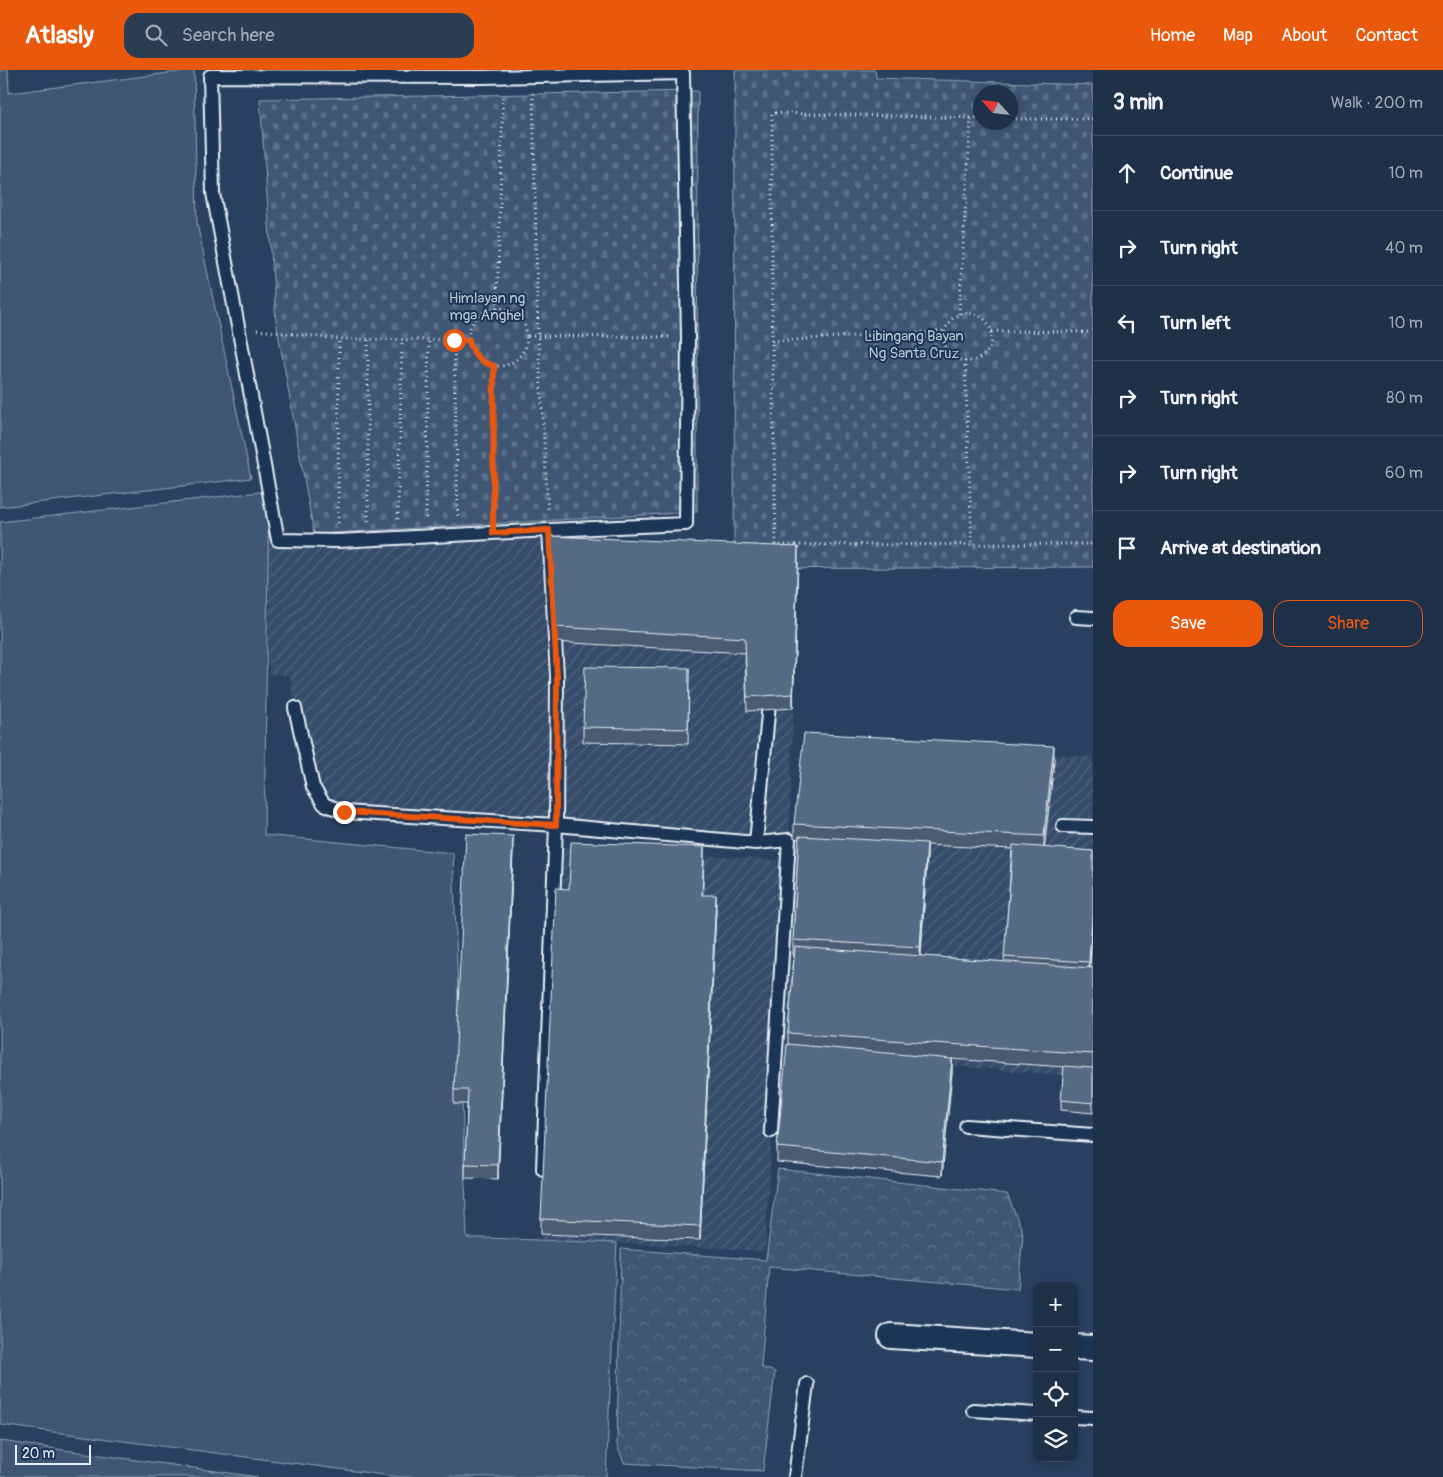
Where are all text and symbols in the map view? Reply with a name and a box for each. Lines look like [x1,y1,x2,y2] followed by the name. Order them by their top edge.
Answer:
[124,13,474,58] search box
[25,21,94,50] text: Atlasly
[142,21,170,49] icon: search
[182,23,275,47] text: Search here
[1150,24,1195,47] text: Home
[1223,24,1253,47] text: Map
[1281,24,1327,47] text: About
[1355,24,1418,47] text: Contact
[973,85,1018,130] north arrow
[1113,89,1163,116] text: 3 min
[1331,93,1423,113] text: Walk · 200 m
[1113,159,1141,187] icon: ahead
[1160,161,1233,185] text: Continue
[1388,163,1423,183] text: 10 m
[1113,234,1141,262] icon: right
[1160,236,1238,260] text: Turn right
[1385,238,1423,258] text: 40 m
[449,289,525,325] park label: Himlayan ng mga Anghel
[1113,309,1141,337] icon: left
[1160,311,1230,335] text: Turn left
[1388,313,1423,333] text: 10 m
[864,327,964,363] park label: Libingang Bayan Ng Santa Cruz
[443,329,466,352] route start
[1113,384,1141,412] icon: right
[1160,386,1238,410] text: Turn right
[1386,388,1423,408] text: 80 m
[1113,459,1141,487] icon: right
[1160,461,1238,485] text: Turn right
[1385,463,1423,483] text: 60 m
[1113,534,1141,562] icon: arrive
[1160,536,1321,560] text: Arrive at destination
[1113,600,1263,647] button: Save
[1273,600,1423,647] button: Share
[333,801,356,824] route end
[1033,1282,1078,1462] map controls
[1033,1282,1078,1327] button: +
[1033,1327,1078,1372] button: −
[1033,1372,1078,1417] button: locate
[1033,1417,1078,1462] button: layers
[15,1442,91,1465] scale bar
[22,1445,55,1462] text: 20 m

